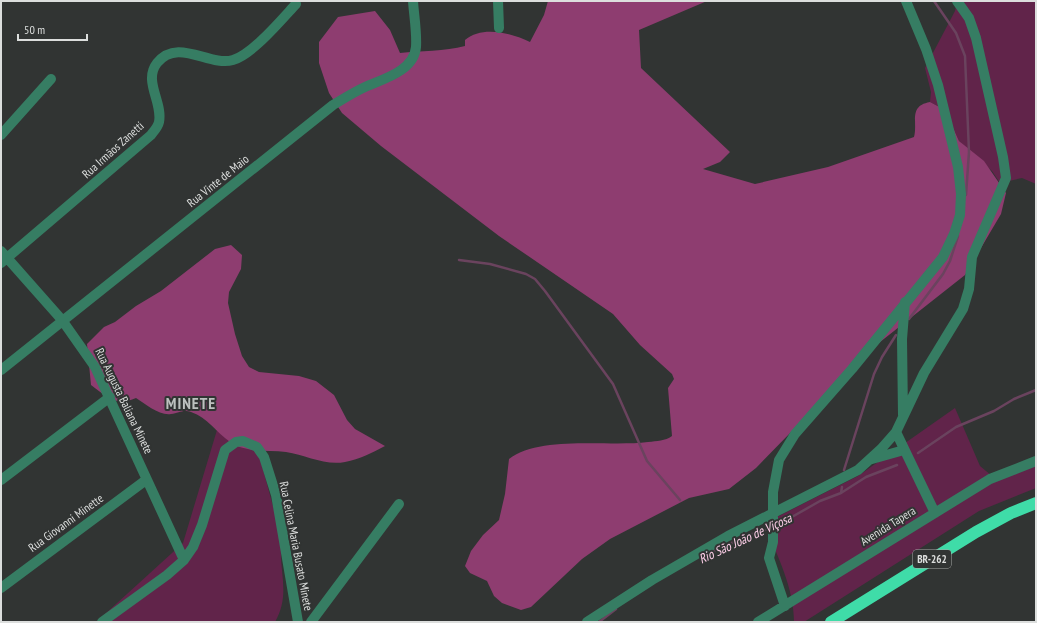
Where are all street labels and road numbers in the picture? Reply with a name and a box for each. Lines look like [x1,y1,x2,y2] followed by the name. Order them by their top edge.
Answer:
[79,118,147,181] street label: Rua Irmãos Zanetti
[184,151,252,210] street label: Rua Vinte de Maio
[92,345,157,456] street label: Rua Augusta Baliana Minete
[277,480,316,612] street label: Rua Celina Maria Busato Minete
[25,490,106,555] street label: Rua Giovanni Minette
[857,503,918,548] street label: Avenida Tapera
[913,550,951,568] road number: BR-262

